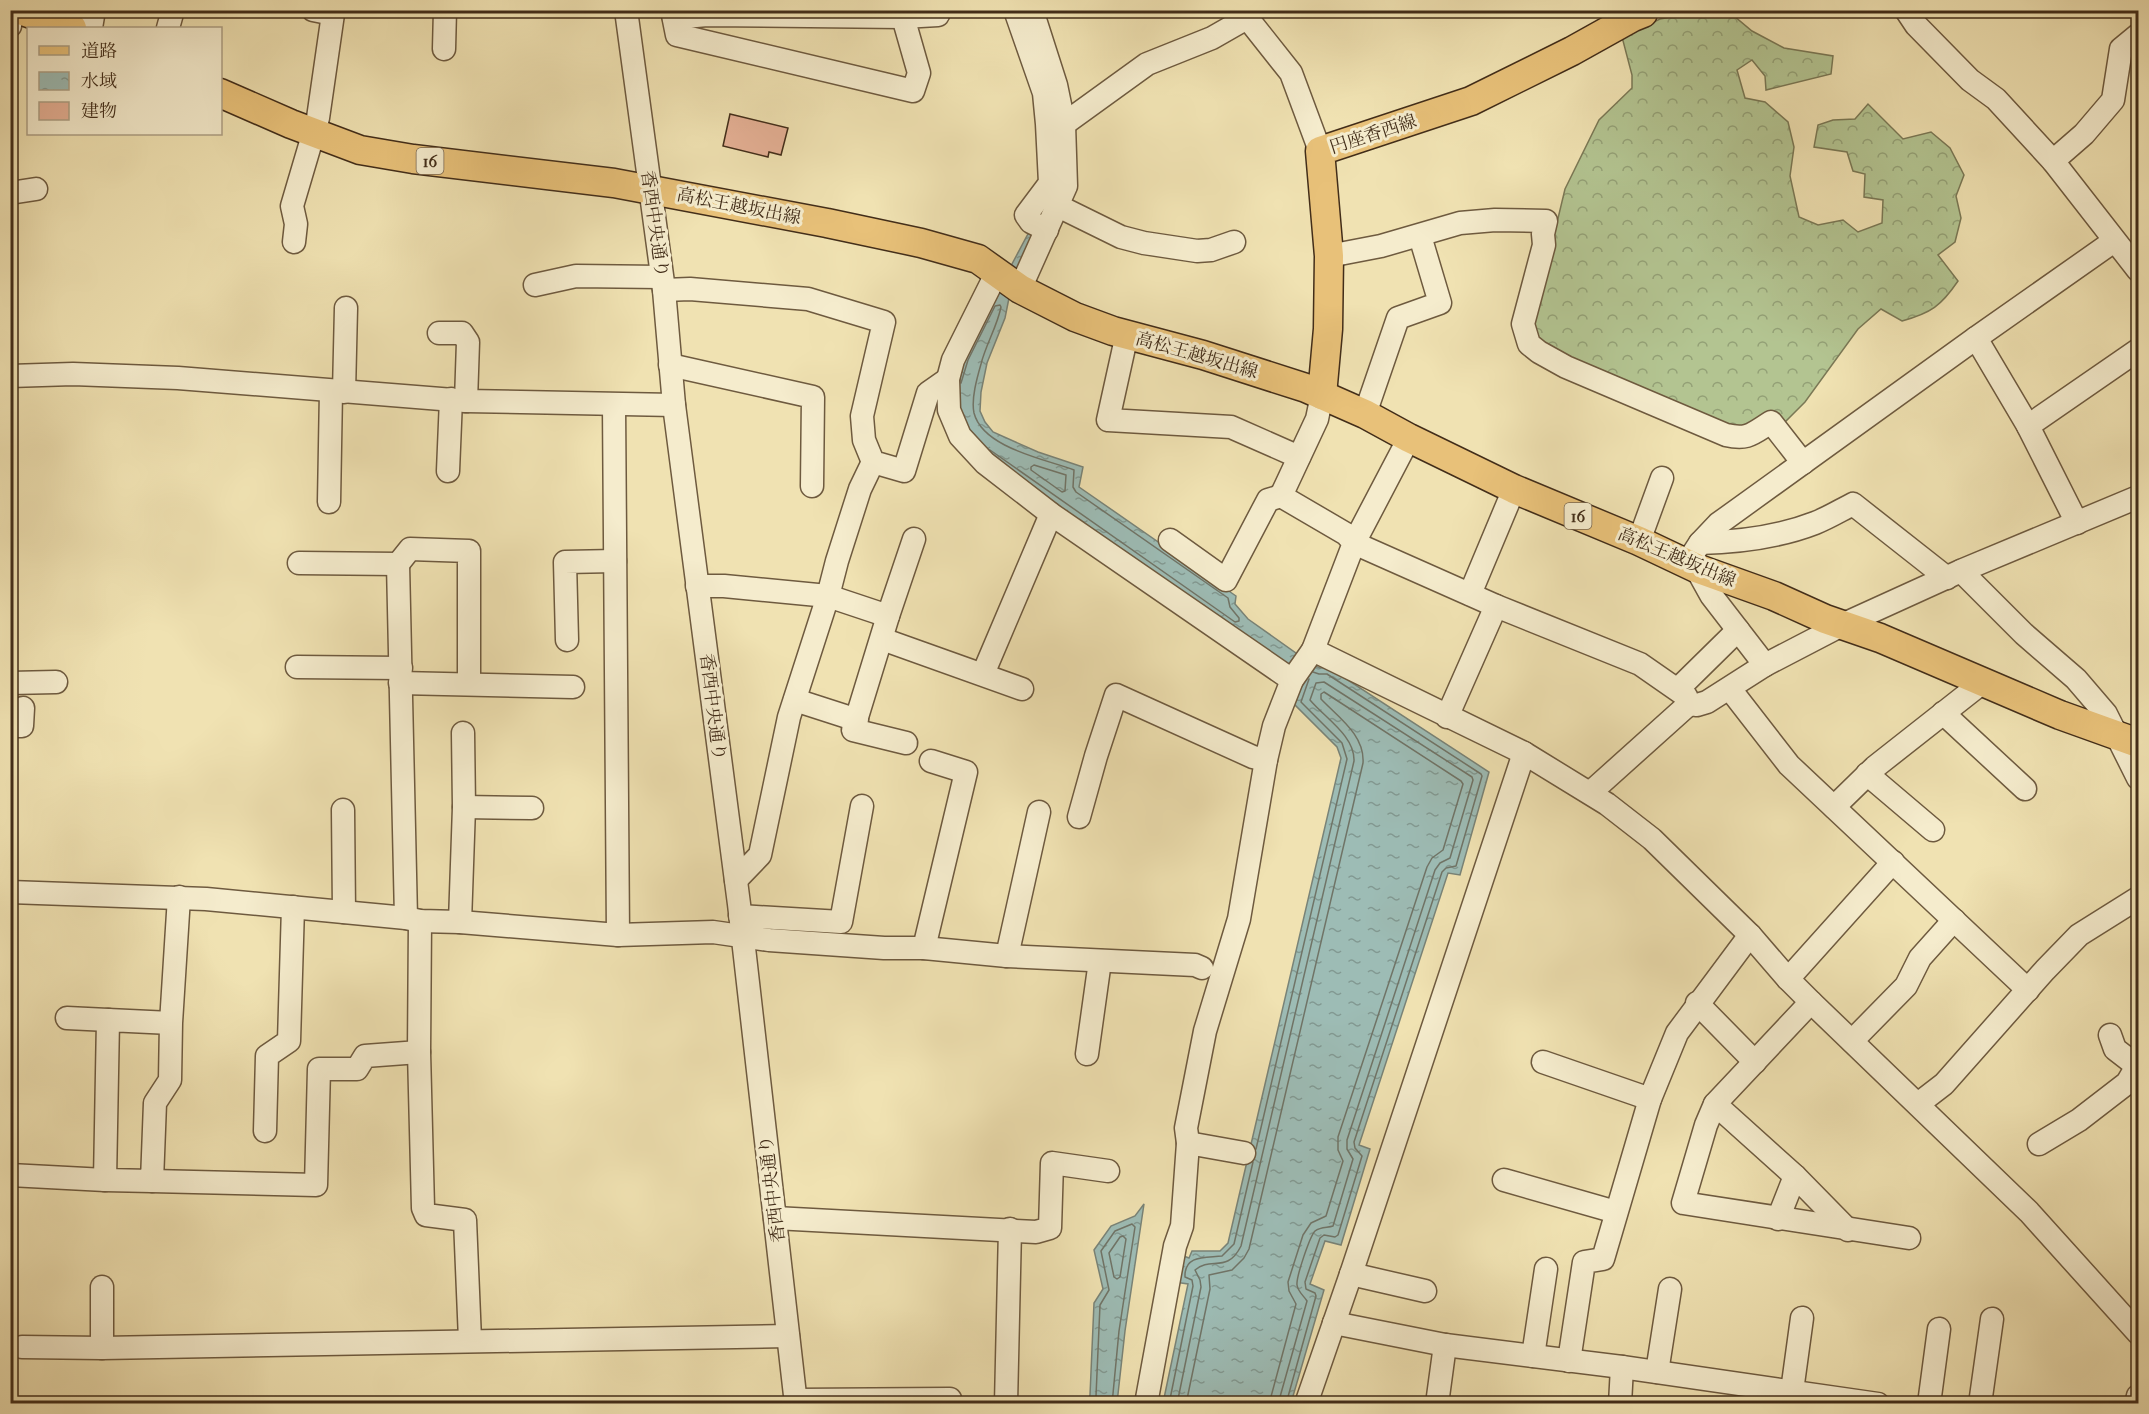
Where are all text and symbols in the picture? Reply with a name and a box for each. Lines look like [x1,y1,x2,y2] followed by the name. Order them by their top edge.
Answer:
[27,27,222,135] legend
[81,41,117,62] text: 道路
[81,71,117,92] text: 水域
[81,101,117,122] text: 建物
[1327,111,1419,158] street label: 円座香西線
[416,148,444,174] road number: 16
[637,169,672,279] street label: 香西中央通り
[675,184,803,229] street label: 高松王越坂出線
[1133,328,1260,383] street label: 高松王越坂出線
[1564,503,1592,529] road number: 16
[1615,523,1739,592] street label: 高松王越坂出線
[696,652,730,762] street label: 香西中央通り
[755,1134,789,1244] street label: 香西中央通り

